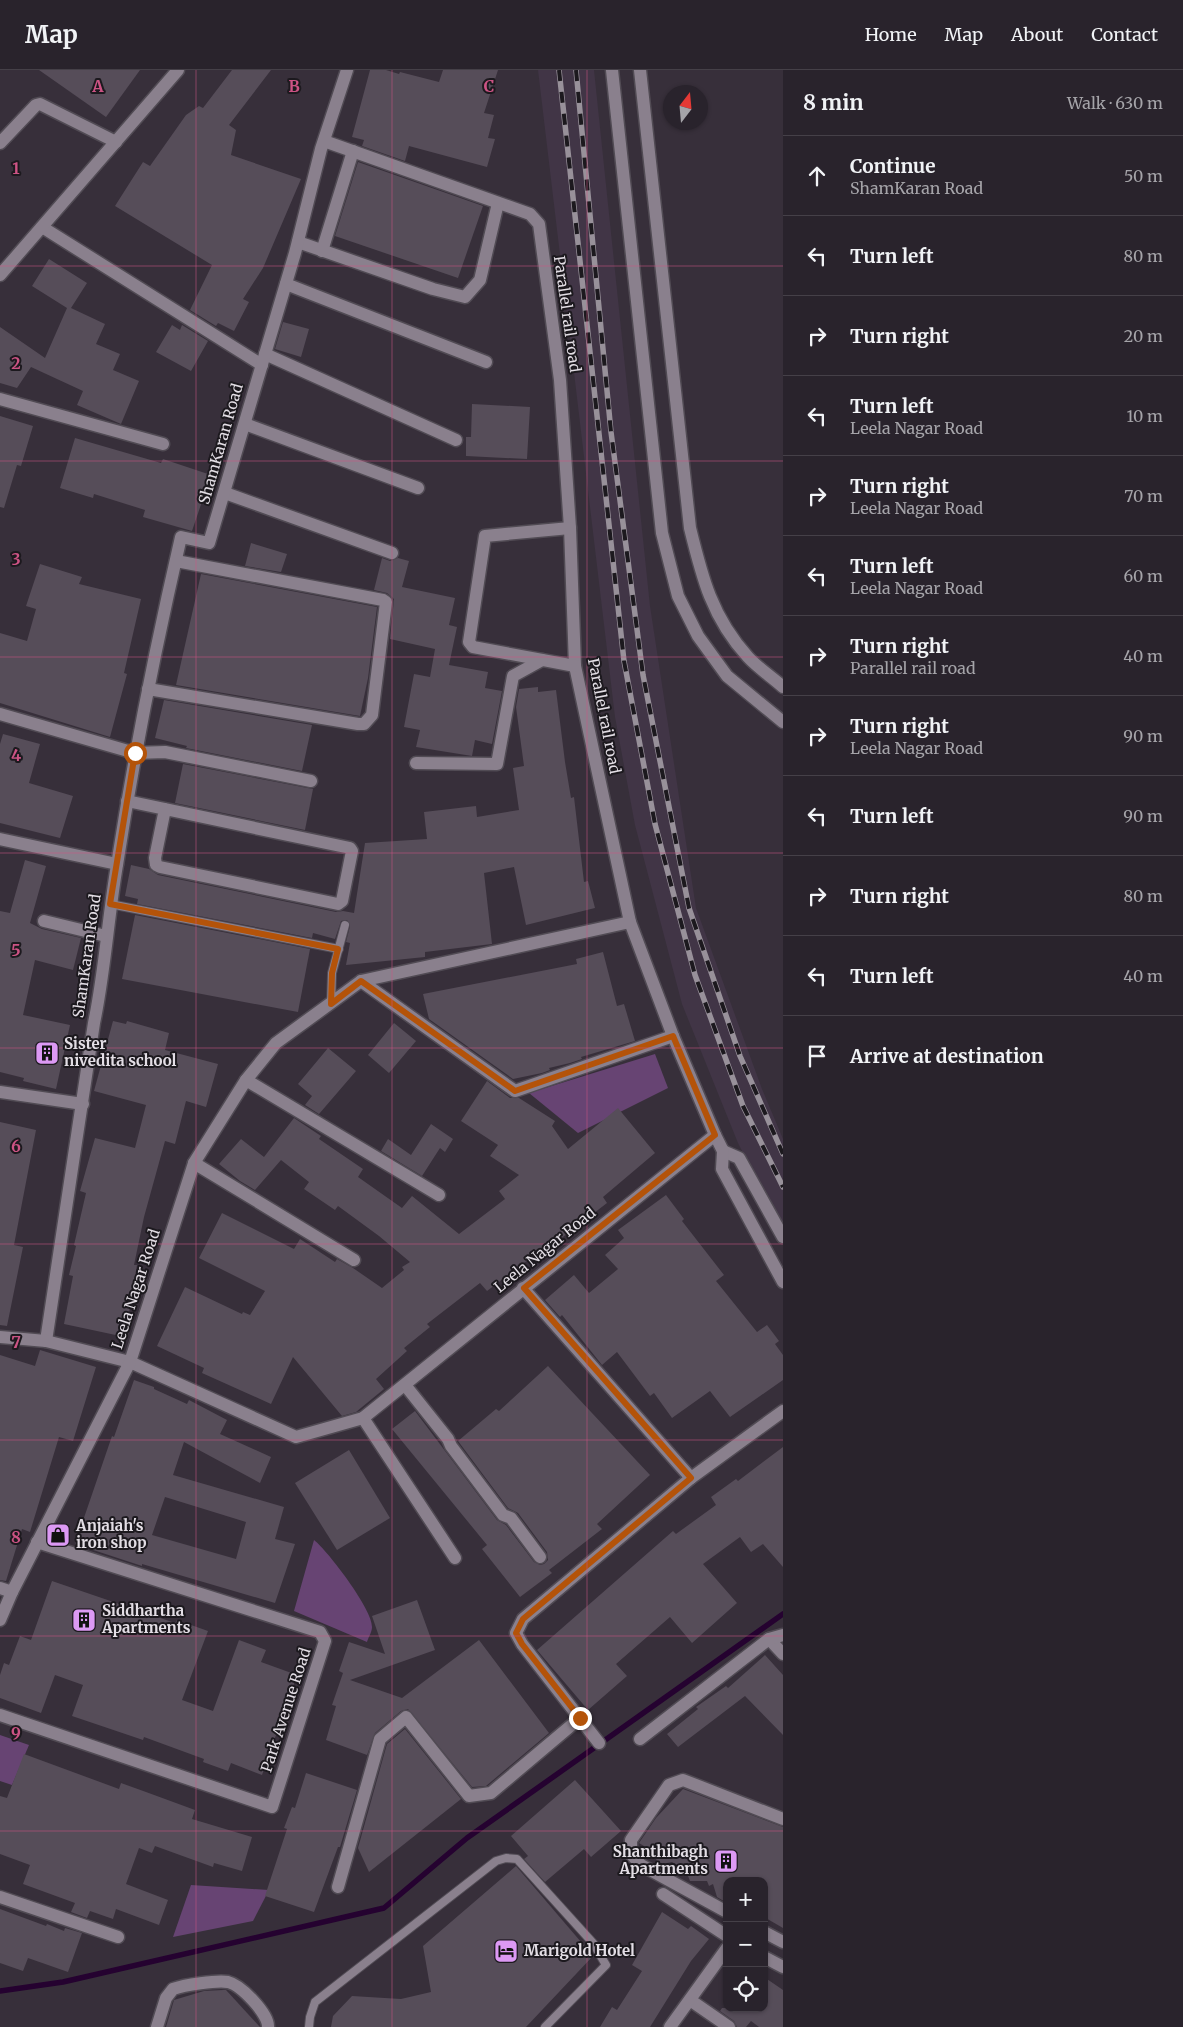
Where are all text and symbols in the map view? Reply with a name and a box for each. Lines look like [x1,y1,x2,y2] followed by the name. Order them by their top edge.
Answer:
[25,19,78,50] text: Map
[865,23,917,46] text: Home
[945,23,983,46] text: Map
[1011,23,1063,46] text: About
[1091,23,1158,46] text: Contact
[91,76,104,96] text: A
[288,76,300,96] text: B
[484,76,494,96] text: C
[663,85,708,130] north arrow
[803,89,864,116] text: 8 min
[1067,93,1163,113] text: Walk · 630 m
[850,154,936,178] text: Continue
[12,158,20,178] text: 1
[803,162,831,190] icon: ahead
[1124,166,1163,186] text: 50 m
[850,178,983,198] text: ShamKaran Road
[803,242,831,270] icon: left
[850,244,934,268] text: Turn left
[1124,246,1163,266] text: 80 m
[550,254,585,374] street label: Parallel rail road
[803,322,831,350] icon: right
[850,324,949,348] text: Turn right
[1124,326,1163,346] text: 20 m
[11,353,21,373] text: 2
[194,381,247,506] street label: ShamKaran Road
[850,394,934,418] text: Turn left
[803,402,831,430] icon: left
[1126,406,1163,426] text: 10 m
[850,418,983,438] text: Leela Nagar Road
[850,474,949,498] text: Turn right
[803,482,831,510] icon: right
[1124,486,1163,506] text: 70 m
[850,498,983,518] text: Leela Nagar Road
[11,549,21,569] text: 3
[850,554,934,578] text: Turn left
[803,562,831,590] icon: left
[1123,566,1163,586] text: 60 m
[850,578,983,598] text: Leela Nagar Road
[850,634,949,658] text: Turn right
[803,642,831,670] icon: right
[1123,646,1163,666] text: 40 m
[584,656,625,775] street label: Parallel rail road
[850,658,976,678] text: Parallel rail road
[850,714,949,738] text: Turn right
[803,722,831,750] icon: right
[1123,726,1163,746] text: 90 m
[850,738,983,758] text: Leela Nagar Road
[124,742,147,765] route start
[11,745,21,765] text: 4
[803,802,831,830] icon: left
[850,804,934,828] text: Turn left
[1123,806,1163,826] text: 90 m
[803,882,831,910] icon: right
[850,884,949,908] text: Turn right
[1124,886,1163,906] text: 80 m
[68,893,105,1019] street label: ShamKaran Road
[11,940,21,960] text: 5
[803,962,831,990] icon: left
[850,964,934,988] text: Turn left
[1123,966,1163,986] text: 40 m
[64,1034,177,1070] place label: Sister nivedita school
[34,1040,60,1066] building icon: Sister nivedita school
[803,1042,831,1070] icon: arrive
[850,1044,1044,1068] text: Arrive at destination
[11,1136,21,1156] text: 6
[490,1203,599,1296] street label: Leela Nagar Road
[107,1227,164,1351] street label: Leela Nagar Road
[11,1332,21,1352] text: 7
[75,1516,147,1552] place label: Anjaiah's iron shop
[45,1522,71,1548] shop icon: Anjaiah's iron shop
[11,1527,21,1547] text: 8
[101,1601,191,1637] place label: Siddhartha Apartments
[71,1607,97,1633] building icon: Siddhartha Apartments
[256,1645,315,1774] street label: Park Avenue Road
[569,1707,592,1730] route end
[11,1723,21,1743] text: 9
[613,1842,708,1878] place label: Shanthibagh Apartments
[713,1848,739,1874] building icon: Shanthibagh Apartments
[723,1877,768,2012] map controls
[723,1877,768,1922] button: +
[723,1922,768,1967] button: −
[493,1938,519,1964] hotel icon: Marigold Hotel
[524,1941,635,1960] place label: Marigold Hotel
[723,1967,768,2012] button: locate

